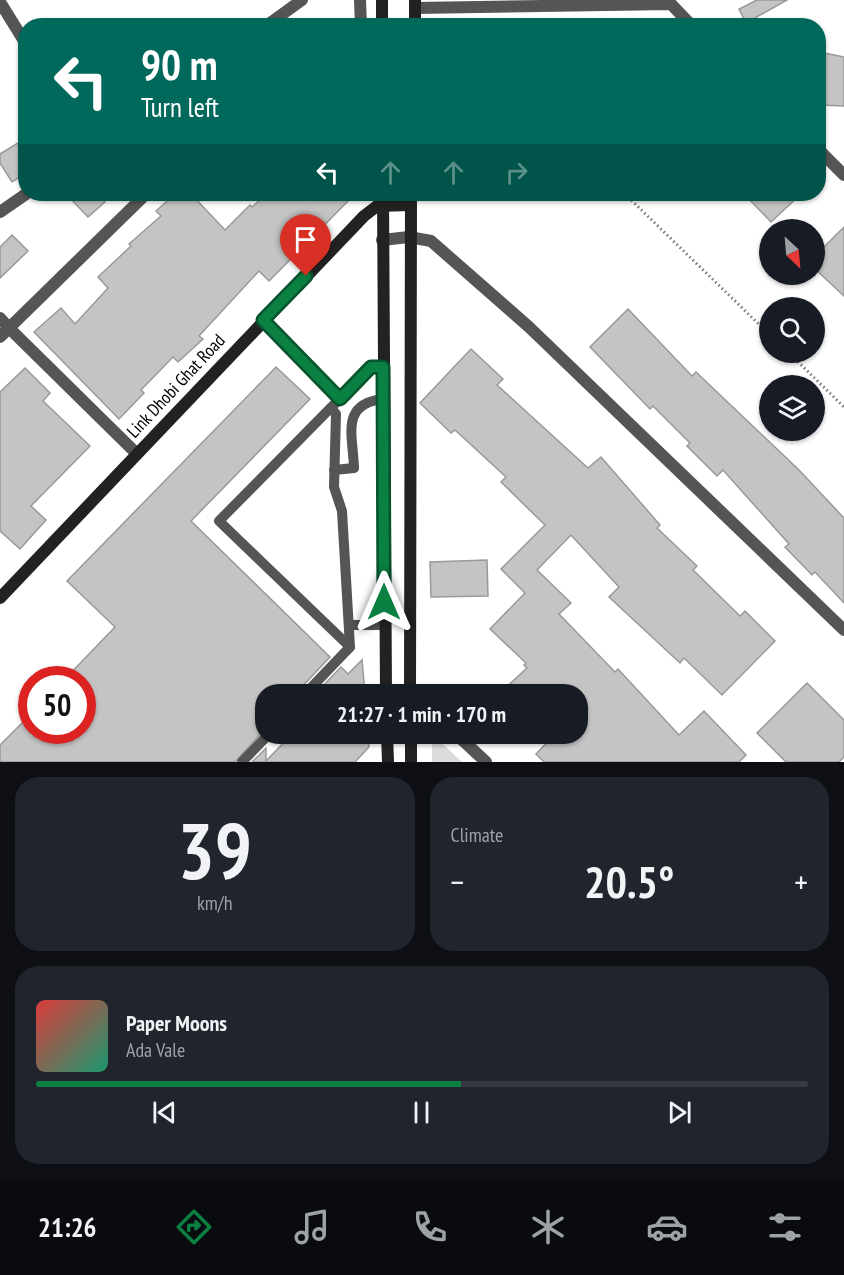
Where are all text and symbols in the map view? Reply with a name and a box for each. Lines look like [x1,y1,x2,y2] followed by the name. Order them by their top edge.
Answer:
[141,37,218,92] text: 90 m
[42,42,120,120] icon: left
[141,90,219,124] text: Turn left
[311,156,344,189] icon: left
[374,156,407,189] icon: ahead
[437,156,470,189] icon: ahead
[500,156,533,189] icon: right
[280,214,331,276] pin
[759,219,825,285] north arrow
[759,219,825,441] map controls
[289,223,322,256] icon: arrive
[759,297,825,363] button: search
[122,329,230,442] street label: Link Dhobi Ghat Road
[759,375,825,441] button: layers
[352,570,416,634] position arrow
[18,666,96,744] speed limit sign: 50
[337,700,506,728] text: 21:27 · 1 min · 170 m
[177,800,252,901] text: 39
[451,822,503,848] text: Climate
[584,852,674,910] text: 20.5°
[451,860,464,903] text: −
[794,860,808,903] text: +
[197,890,232,916] text: km/h
[126,1009,227,1037] text: Paper Moons
[126,1037,185,1063] text: Ada Vale
[148,1096,181,1129] icon: previous
[405,1096,438,1129] icon: pause
[663,1096,696,1129] icon: next
[173,1206,215,1248] icon: directions
[291,1206,333,1248] icon: music
[409,1206,451,1248] icon: phone
[527,1206,569,1248] icon: climate
[646,1206,688,1248] icon: car
[764,1206,806,1248] icon: filters
[38,1210,97,1244] text: 21:26

